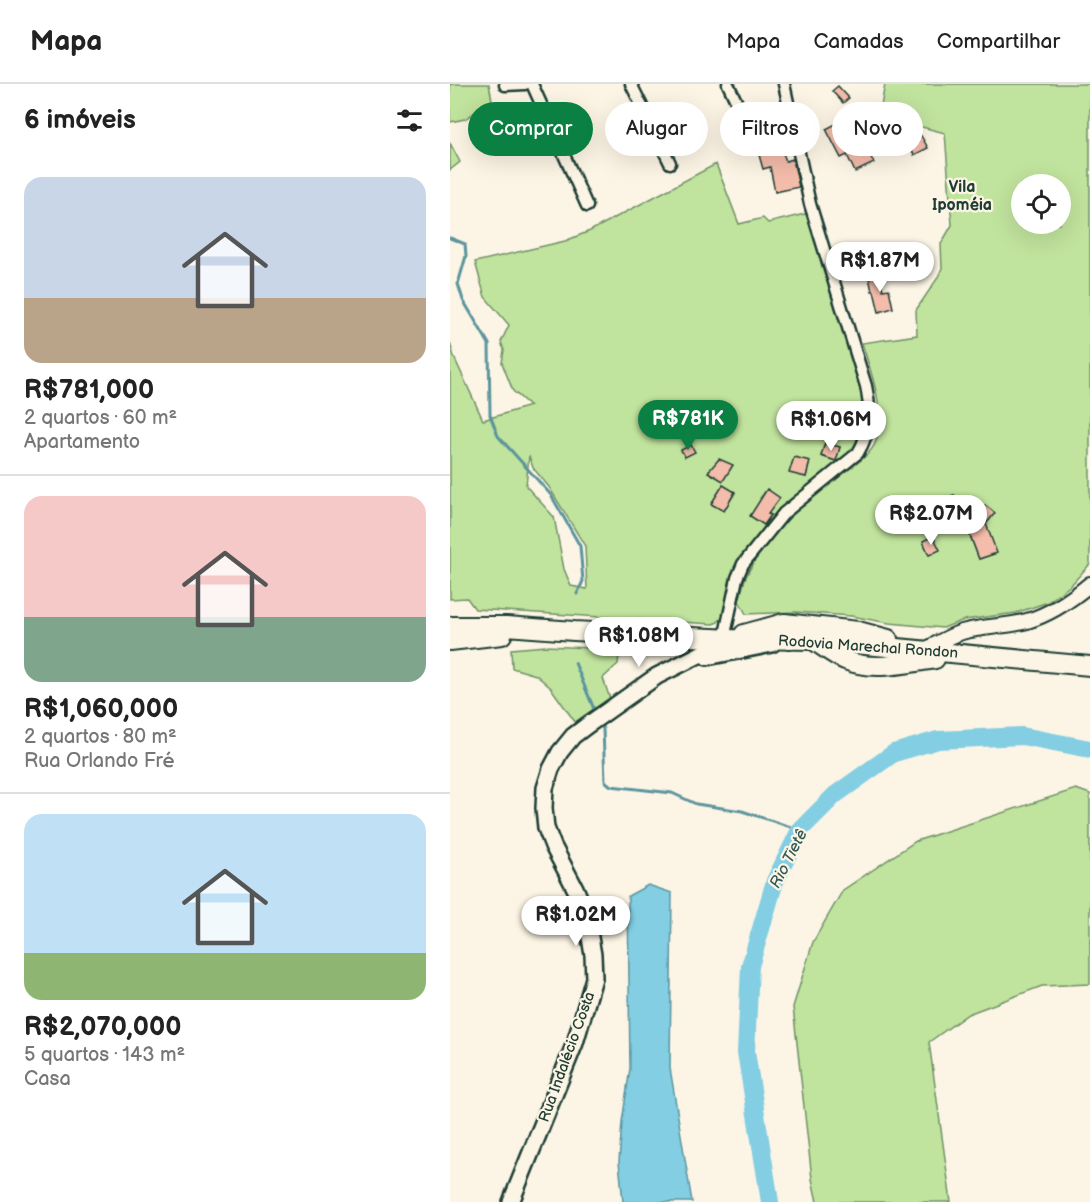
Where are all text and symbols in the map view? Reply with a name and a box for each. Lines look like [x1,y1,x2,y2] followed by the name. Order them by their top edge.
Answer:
[30,25,102,58] text: Mapa
[726,29,780,54] text: Mapa
[813,29,904,54] text: Camadas
[937,29,1060,54] text: Compartilhar
[468,102,593,156] chip: Comprar
[605,102,708,156] chip: Alugar
[720,102,820,156] chip: Filtros
[832,102,923,156] chip: Novo
[393,104,426,137] icon: filters
[24,105,136,136] text: 6 imóveis
[1011,174,1071,234] map controls
[1011,174,1071,234] button: locate
[932,178,992,215] district label: Vila Ipoméia
[171,216,279,324] icon: home
[825,242,935,293] pin: R$1.87M
[840,249,920,273] text: R$1.87M
[24,375,154,406] text: R$781,000
[639,400,737,451] pin: R$781K
[776,401,886,452] pin: R$1.06M
[24,406,177,430] text: 2 quartos · 60 m²
[652,407,724,431] text: R$781K
[790,408,872,432] text: R$1.06M
[24,430,140,454] text: Apartamento
[876,495,986,546] pin: R$2.07M
[889,502,973,526] text: R$2.07M
[171,535,279,643] icon: home
[584,617,694,668] pin: R$1.08M
[598,624,680,648] text: R$1.08M
[777,631,959,663] street label: Rodovia Marechal Rondon
[24,694,178,725] text: R$1,060,000
[24,725,177,749] text: 2 quartos · 80 m²
[24,749,174,773] text: Rua Orlando Fré
[766,826,812,892] water label: Rio Tietê
[171,853,279,961] icon: home
[521,896,631,947] pin: R$1.02M
[535,903,617,927] text: R$1.02M
[535,989,599,1125] street label: Rua Indalécio Costa
[24,1012,181,1043] text: R$2,070,000
[24,1043,185,1067] text: 5 quartos · 143 m²
[24,1067,71,1091] text: Casa

